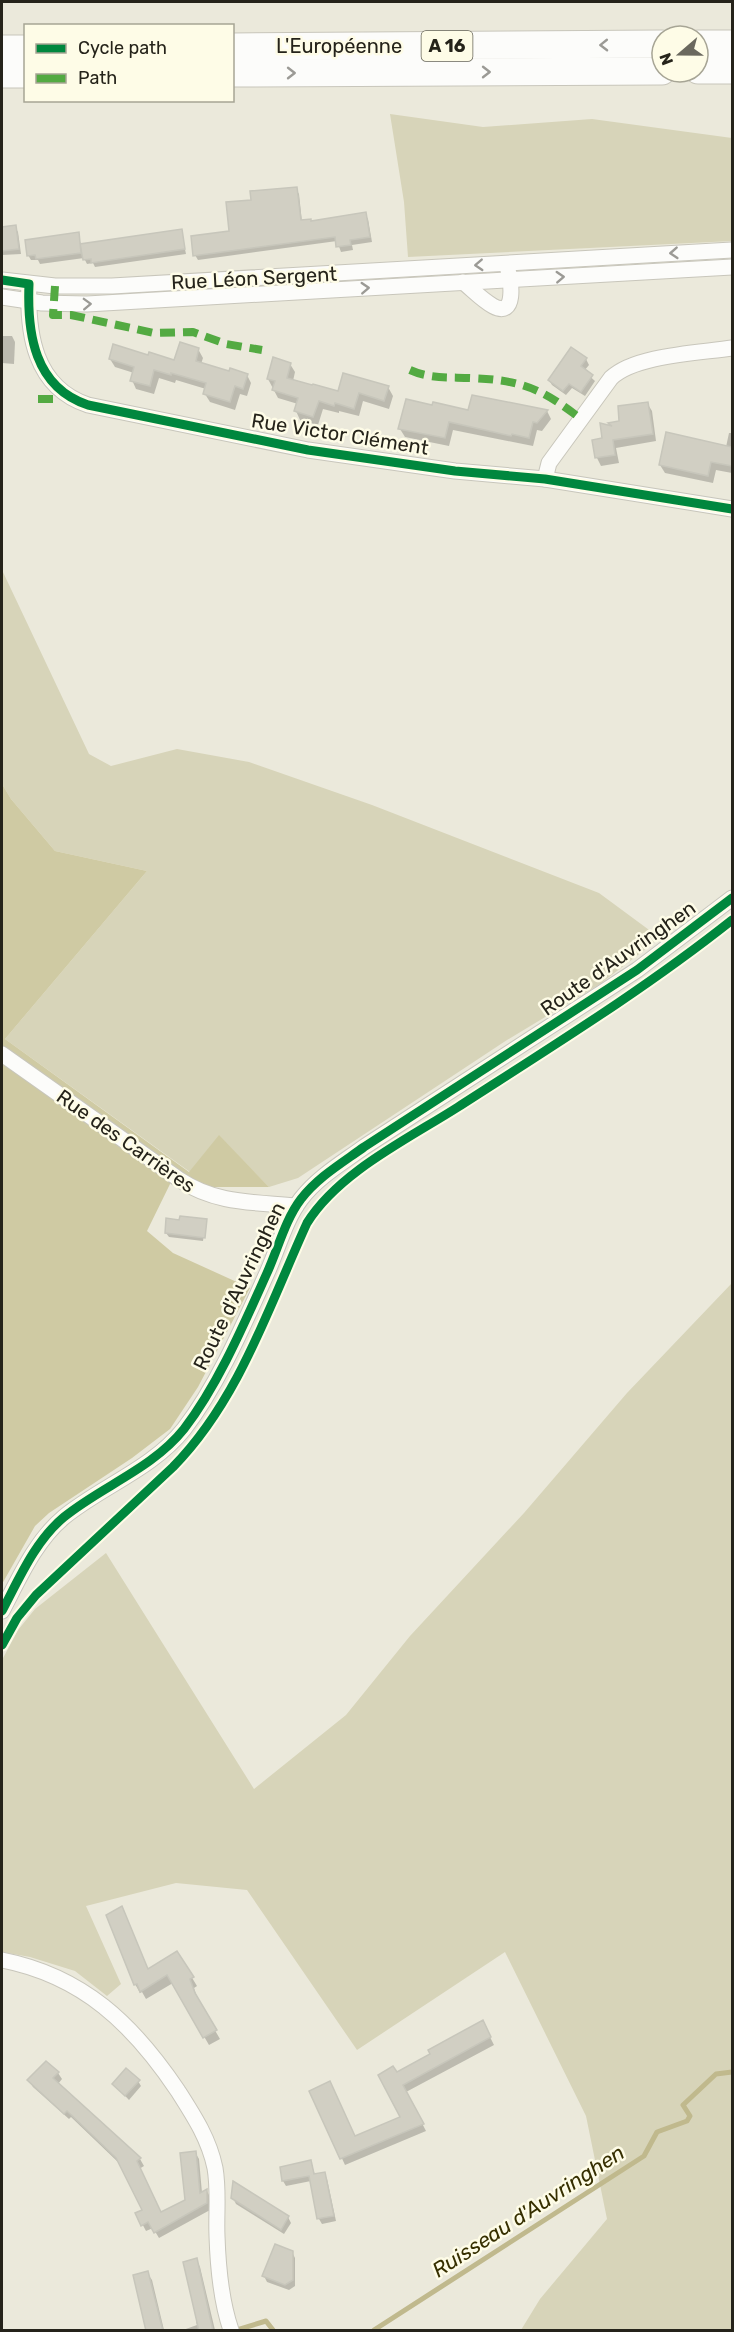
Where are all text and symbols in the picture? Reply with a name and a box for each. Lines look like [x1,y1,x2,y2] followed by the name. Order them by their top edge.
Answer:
[24,24,234,102] legend
[650,24,710,84] north arrow
[422,31,472,61] road number: A 16
[276,34,402,58] street label: L'Européenne
[78,37,167,59] text: Cycle path
[599,39,608,51] one-way arrow
[655,50,677,68] text: N
[481,66,490,78] one-way arrow
[78,67,117,89] text: Path
[286,67,295,79] one-way arrow
[670,247,679,260] one-way arrow
[475,259,484,272] one-way arrow
[171,262,338,294] street label: Rue Léon Sergent
[556,270,565,283] one-way arrow
[361,282,370,295] one-way arrow
[82,298,91,310] one-way arrow
[250,408,431,460] street label: Rue Victor Clément
[536,895,700,1021] street label: Route d'Auvringhen
[52,1084,200,1198] street label: Rue des Carrières
[188,1198,290,1374] street label: Route d'Auvringhen
[427,2139,629,2283] water label: Ruisseau d'Auvringhen

